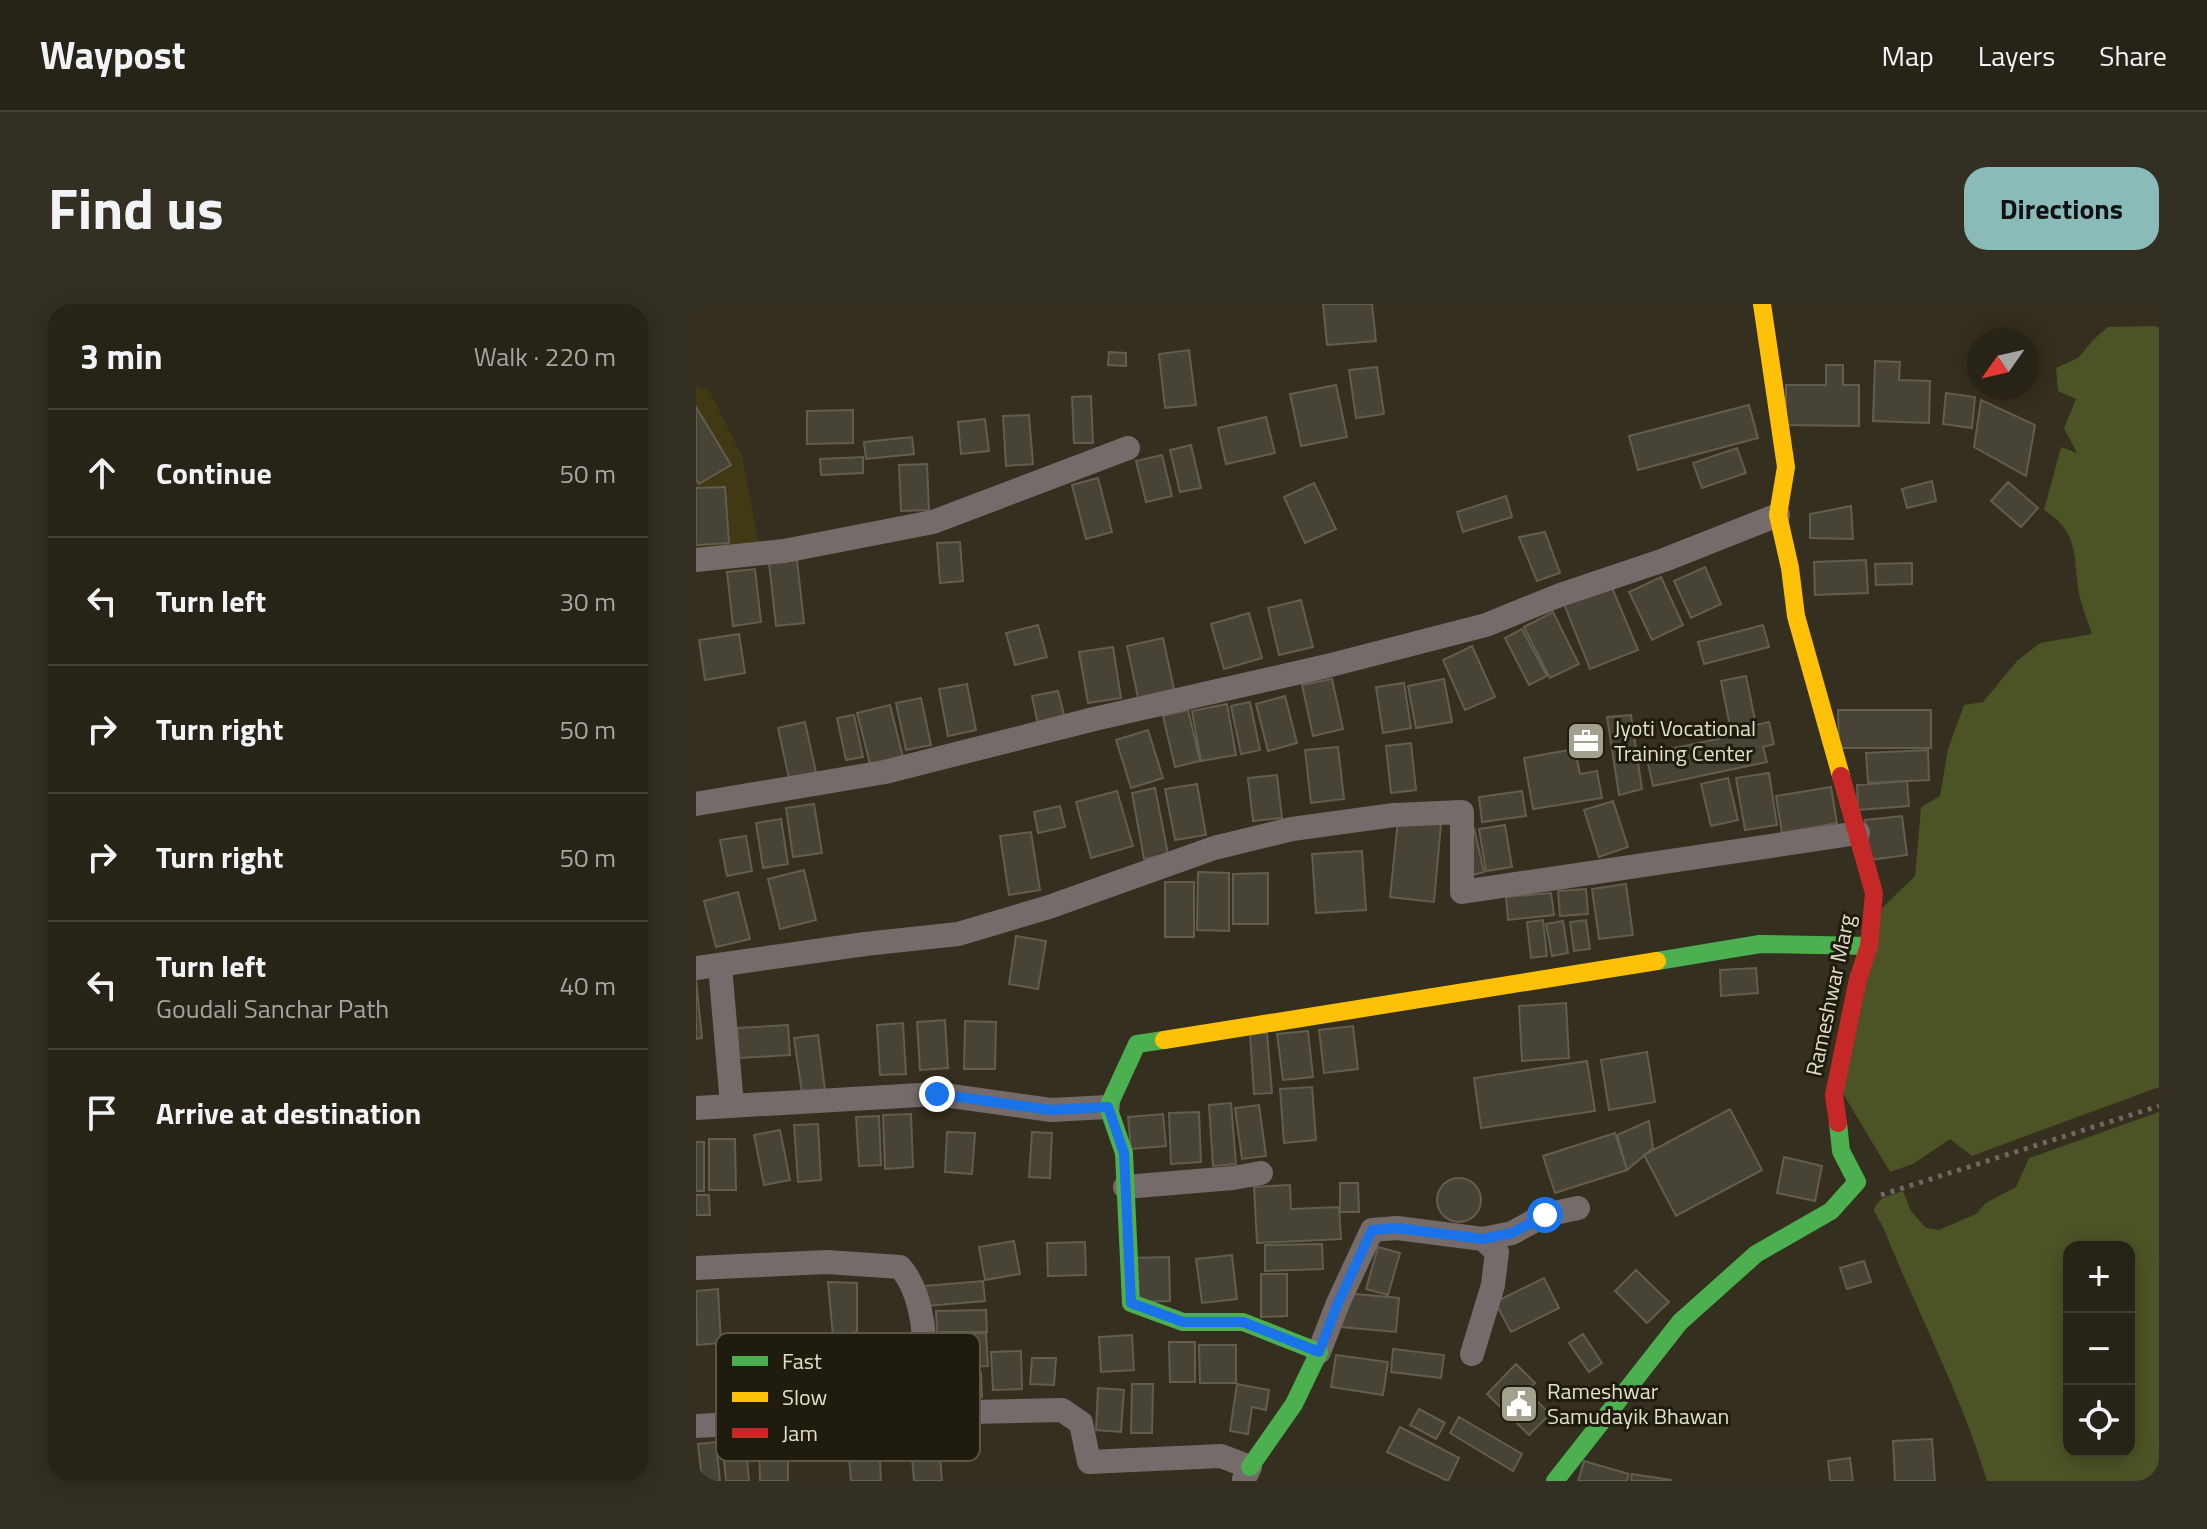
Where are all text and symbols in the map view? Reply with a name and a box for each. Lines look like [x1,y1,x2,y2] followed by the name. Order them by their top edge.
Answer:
[40,26,186,84] text: Waypost
[1881,34,1934,77] text: Map
[1978,34,2055,77] text: Layers
[2099,34,2167,77] text: Share
[48,166,224,251] text: Find us
[1964,167,2159,250] button: Directions
[1967,328,2039,400] north arrow
[80,330,163,382] text: 3 min
[474,337,616,376] text: Walk · 220 m
[156,450,272,496] text: Continue
[80,451,124,495] icon: ahead
[559,454,616,493] text: 50 m
[156,578,266,624] text: Turn left
[80,579,124,623] icon: left
[559,582,616,621] text: 30 m
[156,706,284,752] text: Turn right
[80,707,124,751] icon: right
[559,710,616,749] text: 50 m
[1614,711,1756,770] place label: Jyoti Vocational Training Center
[1565,720,1607,762] office icon: Jyoti Vocational Training Center
[156,834,284,880] text: Turn right
[80,835,124,879] icon: right
[559,838,616,877] text: 50 m
[1796,911,1864,1079] street label: Rameshwar Marg
[156,943,266,989] text: Turn left
[80,963,124,1007] icon: left
[559,966,616,1005] text: 40 m
[156,989,389,1028] text: Goudali Sanchar Path
[919,1076,955,1112] route end
[156,1090,421,1136] text: Arrive at destination
[80,1091,124,1135] icon: arrive
[1527,1197,1563,1233] route start
[2063,1241,2135,1457] map controls
[2063,1241,2135,1313] button: +
[2063,1313,2135,1385] button: −
[716,1333,980,1461] legend
[782,1344,822,1378] text: Fast
[1547,1374,1729,1433] place label: Rameshwar Samudayik Bhawan
[782,1380,828,1414] text: Slow
[1498,1383,1540,1425] public building icon: Rameshwar Samudayik Bhawan
[2063,1385,2135,1457] button: locate
[782,1416,818,1450] text: Jam

